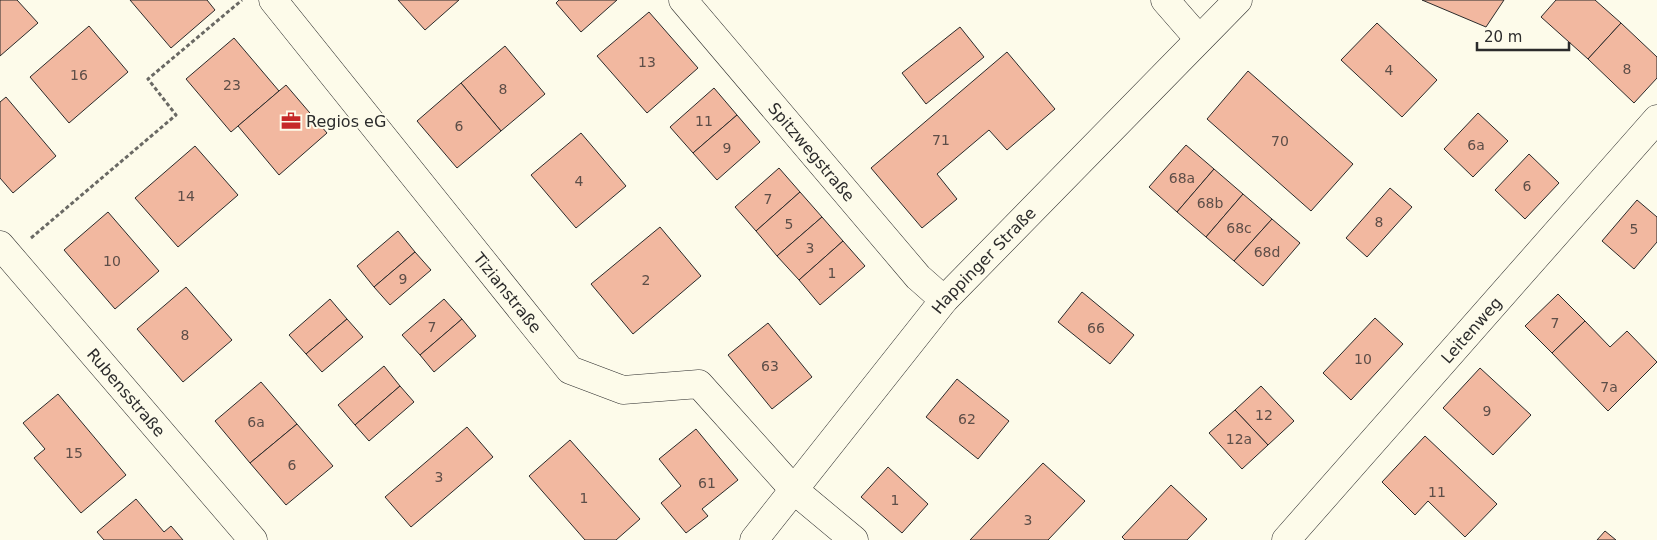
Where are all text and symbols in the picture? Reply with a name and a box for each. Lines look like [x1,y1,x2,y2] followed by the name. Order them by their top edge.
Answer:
[1477,20,1570,52] scale bar
[1484,28,1522,46] text: 20 m
[638,54,656,70] house number: 13
[1623,61,1631,77] house number: 8
[1385,62,1394,78] house number: 4
[70,67,88,83] house number: 16
[223,77,241,93] house number: 23
[499,81,507,97] house number: 8
[765,99,859,205] street label: Spitzwegstraße
[280,110,302,132] office icon: Regios eG
[306,112,386,131] place label: Regios eG
[695,113,713,129] house number: 11
[455,118,464,134] house number: 6
[932,132,950,148] house number: 71
[1271,133,1289,149] house number: 70
[1467,137,1485,153] house number: 6a
[723,140,731,156] house number: 9
[1169,170,1195,186] house number: 68a
[575,173,584,189] house number: 4
[1523,178,1532,194] house number: 6
[177,188,195,204] house number: 14
[764,191,772,207] house number: 7
[1197,195,1223,211] house number: 68b
[927,203,1039,317] street label: Happinger Straße
[1375,214,1383,230] house number: 8
[785,216,793,232] house number: 5
[1226,220,1252,236] house number: 68c
[1630,221,1638,237] house number: 5
[806,240,814,256] house number: 3
[1254,244,1280,260] house number: 68d
[469,248,546,336] street label: Tizianstraße
[103,253,121,269] house number: 10
[828,265,836,281] house number: 1
[399,271,407,287] house number: 9
[642,272,650,288] house number: 2
[1437,293,1505,367] street label: Leitenweg
[1551,315,1559,331] house number: 7
[428,319,436,335] house number: 7
[1087,320,1105,336] house number: 66
[181,327,189,343] house number: 8
[83,344,169,440] street label: Rubensstraße
[1354,351,1372,367] house number: 10
[761,358,779,374] house number: 63
[1600,379,1618,395] house number: 7a
[1483,403,1491,419] house number: 9
[1255,407,1273,423] house number: 12
[958,411,976,427] house number: 62
[247,414,265,430] house number: 6a
[1226,431,1252,447] house number: 12a
[65,445,83,461] house number: 15
[288,457,297,473] house number: 6
[435,469,443,485] house number: 3
[698,475,716,491] house number: 61
[1428,484,1446,500] house number: 11
[580,490,588,506] house number: 1
[891,492,899,508] house number: 1
[1024,512,1032,528] house number: 3

